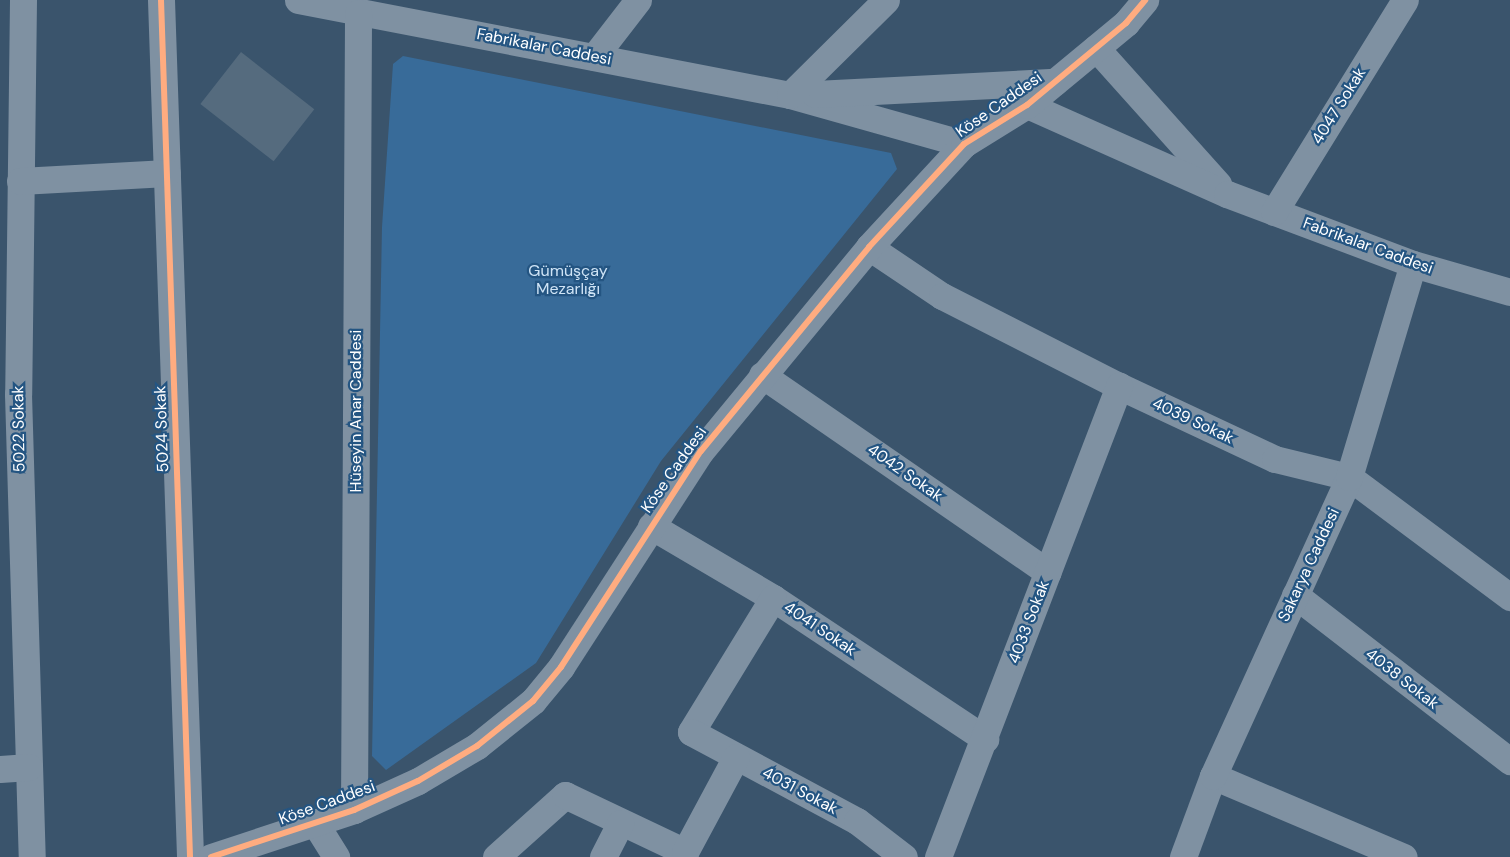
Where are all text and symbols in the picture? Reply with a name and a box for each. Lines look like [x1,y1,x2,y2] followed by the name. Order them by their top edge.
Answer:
[475,25,613,69] street label: Fabrikalar Caddesi
[1308,64,1370,148] street label: 4047 Sokak
[952,68,1046,142] street label: Köse Caddesi
[1300,214,1436,278] street label: Fabrikalar Caddesi
[528,261,608,299] park label: Gümüşçay Mezarlığı
[346,330,366,492] street label: Hüseyin Anar Caddesi
[9,385,29,473] street label: 5022 Sokak
[151,385,173,473] street label: 5024 Sokak
[1149,394,1237,448] street label: 4039 Sokak
[637,423,711,517] street label: Köse Caddesi
[864,440,946,506] street label: 4042 Sokak
[1274,505,1344,625] street label: Sakarya Caddesi
[1004,578,1054,666] street label: 4033 Sokak
[780,598,860,660] street label: 4041 Sokak
[1362,644,1442,714] street label: 4038 Sokak
[759,763,841,819] street label: 4031 Sokak
[276,777,378,829] street label: Köse Caddesi

